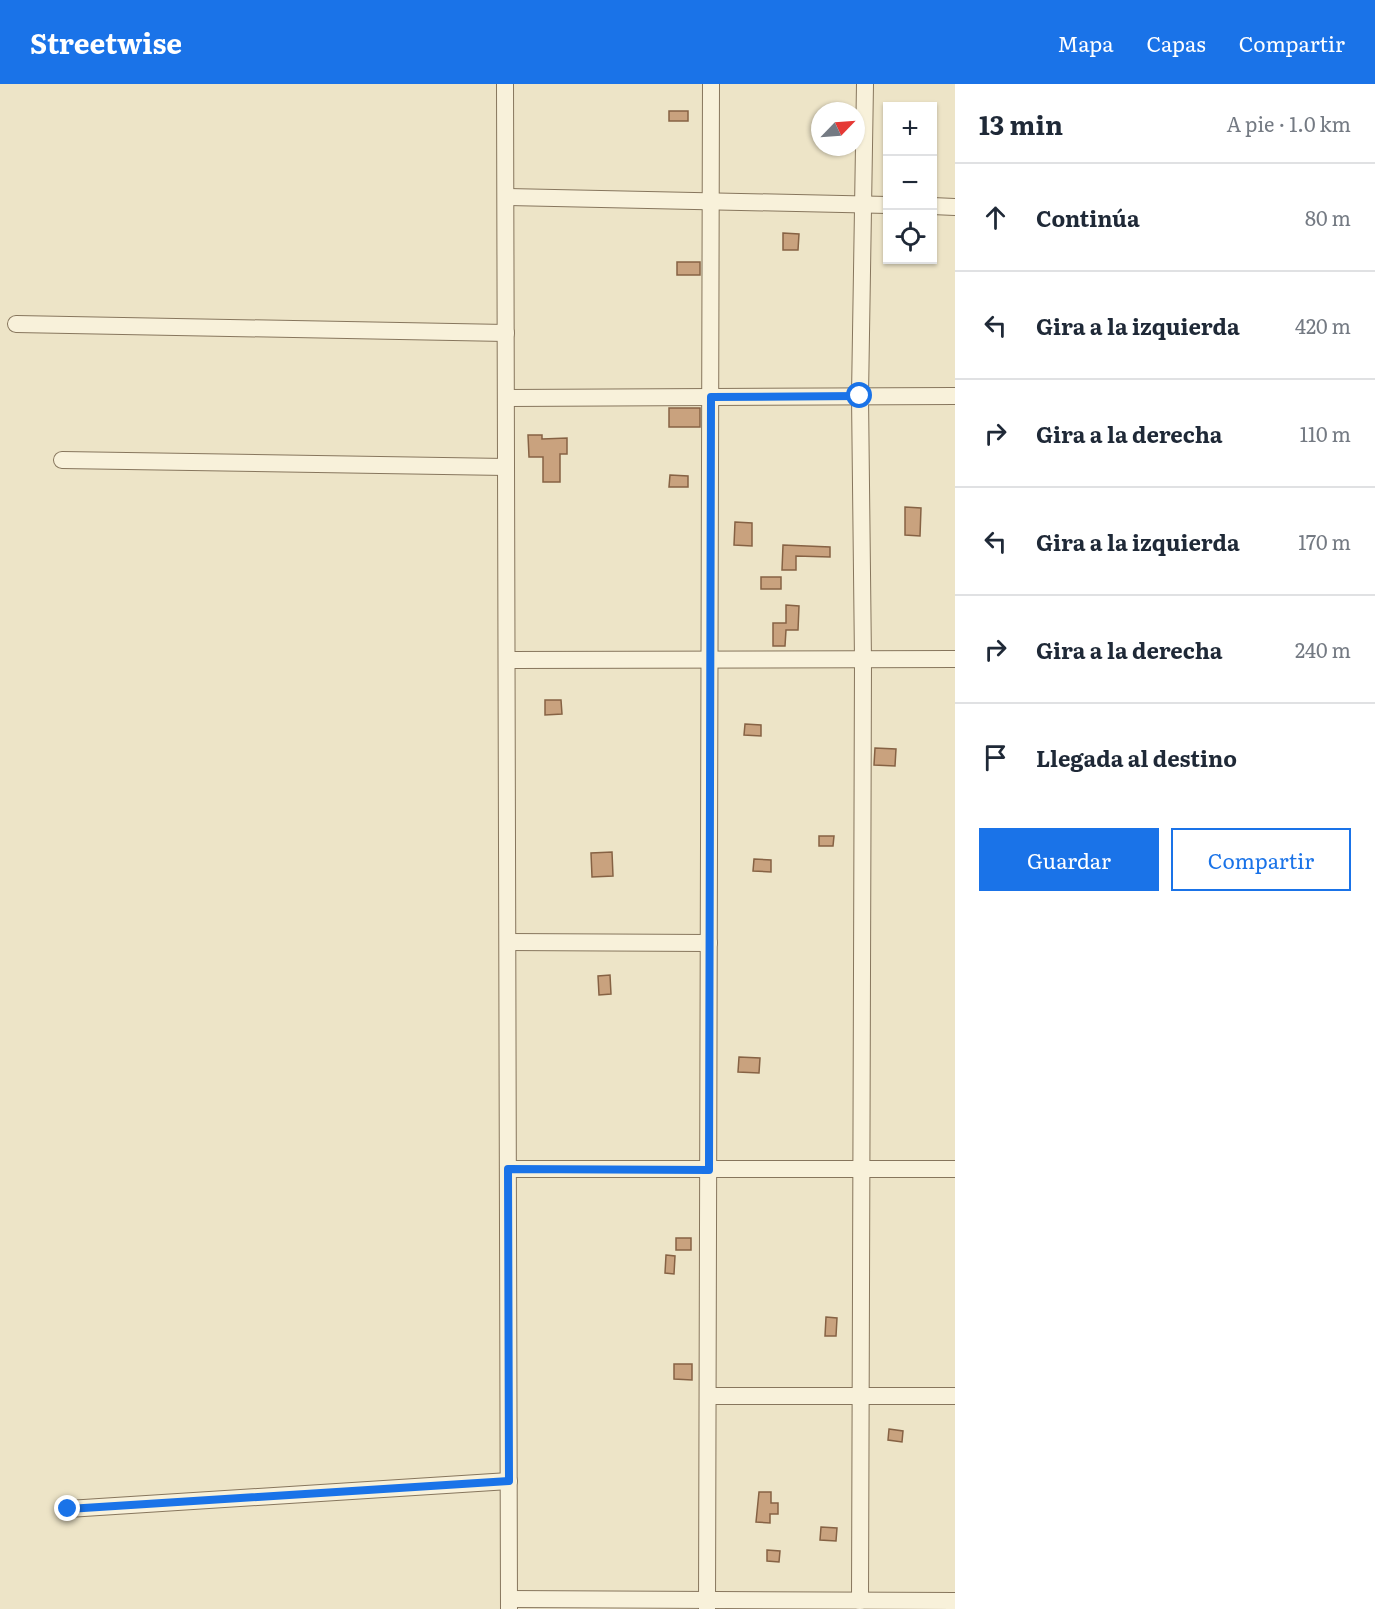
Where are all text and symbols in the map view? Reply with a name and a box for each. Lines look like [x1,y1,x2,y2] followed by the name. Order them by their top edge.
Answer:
[30,21,182,63] text: Streetwise
[1057,27,1114,58] text: Mapa
[1147,27,1206,58] text: Capas
[1239,27,1345,58] text: Compartir
[811,102,865,156] north arrow
[883,102,937,264] map controls
[883,102,937,156] button: +
[979,104,1063,143] text: 13 min
[1226,108,1351,138] text: A pie · 1.0 km
[883,156,937,210] button: −
[979,201,1012,234] icon: ahead
[1036,201,1140,234] text: Continúa
[1305,202,1351,232] text: 80 m
[883,210,937,264] button: locate
[979,309,1012,342] icon: left
[1036,309,1240,342] text: Gira a la izquierda
[1295,310,1351,340] text: 420 m
[846,382,872,408] route start
[979,417,1012,450] icon: right
[1036,417,1223,450] text: Gira a la derecha
[1300,418,1351,448] text: 110 m
[979,525,1012,558] icon: left
[1036,525,1240,558] text: Gira a la izquierda
[1298,526,1351,556] text: 170 m
[979,633,1012,666] icon: right
[1036,633,1223,666] text: Gira a la derecha
[1295,634,1351,664] text: 240 m
[979,741,1012,774] icon: arrive
[1036,741,1237,774] text: Llegada al destino
[979,828,1159,891] button: Guardar
[1171,828,1351,891] button: Compartir
[54,1495,80,1521] route end

